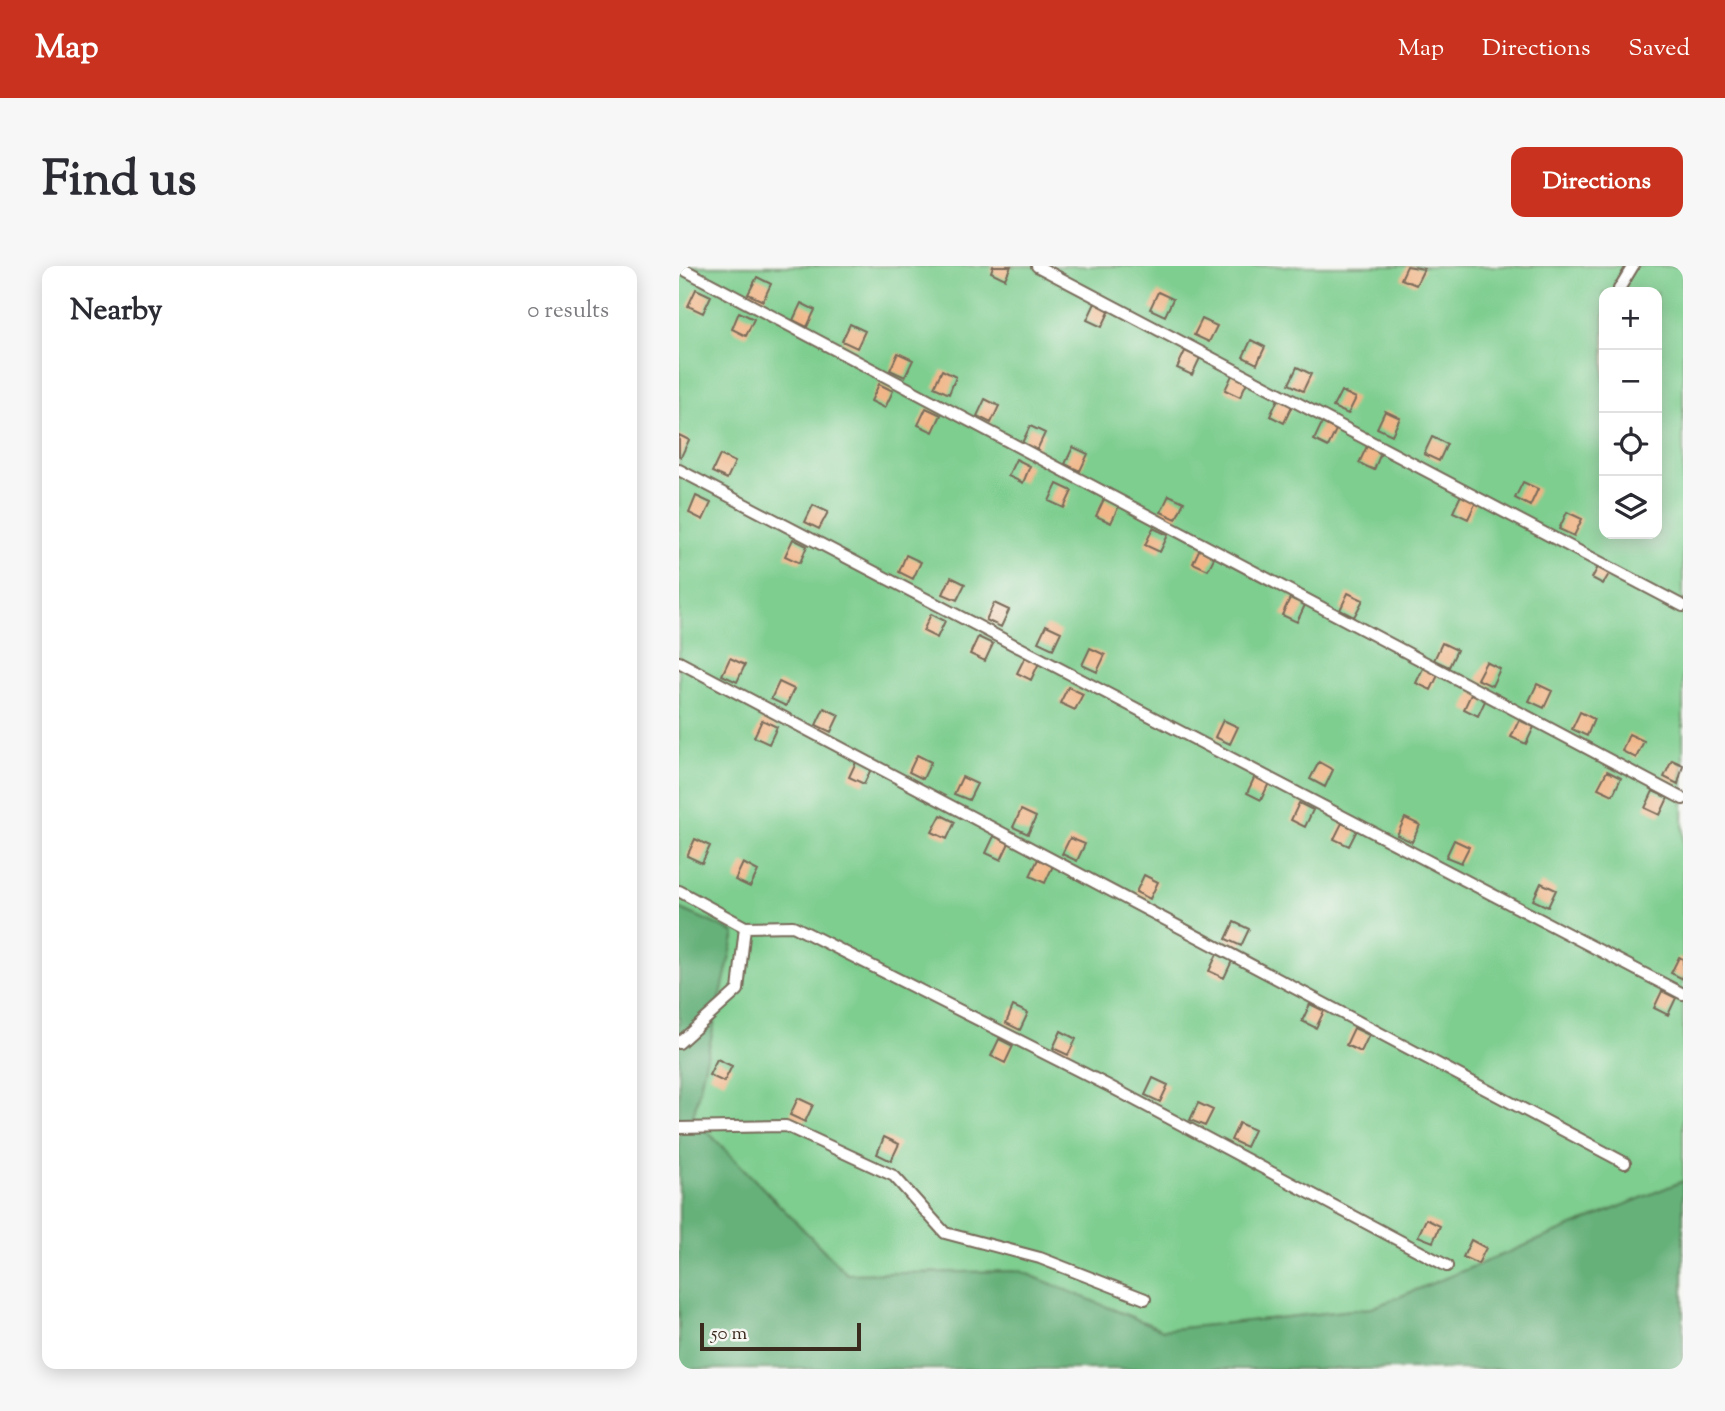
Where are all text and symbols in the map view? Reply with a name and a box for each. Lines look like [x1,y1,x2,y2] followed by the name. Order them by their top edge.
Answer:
[35,25,99,73] text: Map
[1398,32,1444,66] text: Map
[1482,32,1590,66] text: Directions
[1628,32,1690,66] text: Saved
[42,147,196,217] text: Find us
[1511,147,1683,217] button: Directions
[1599,287,1662,539] map controls
[1599,287,1662,350] button: +
[70,290,162,333] text: Nearby
[527,295,609,328] text: 0 results
[1599,350,1662,413] button: −
[1599,413,1662,476] button: locate
[1599,476,1662,539] button: layers
[700,1320,861,1352] scale bar
[711,1321,747,1348] text: 50 m

